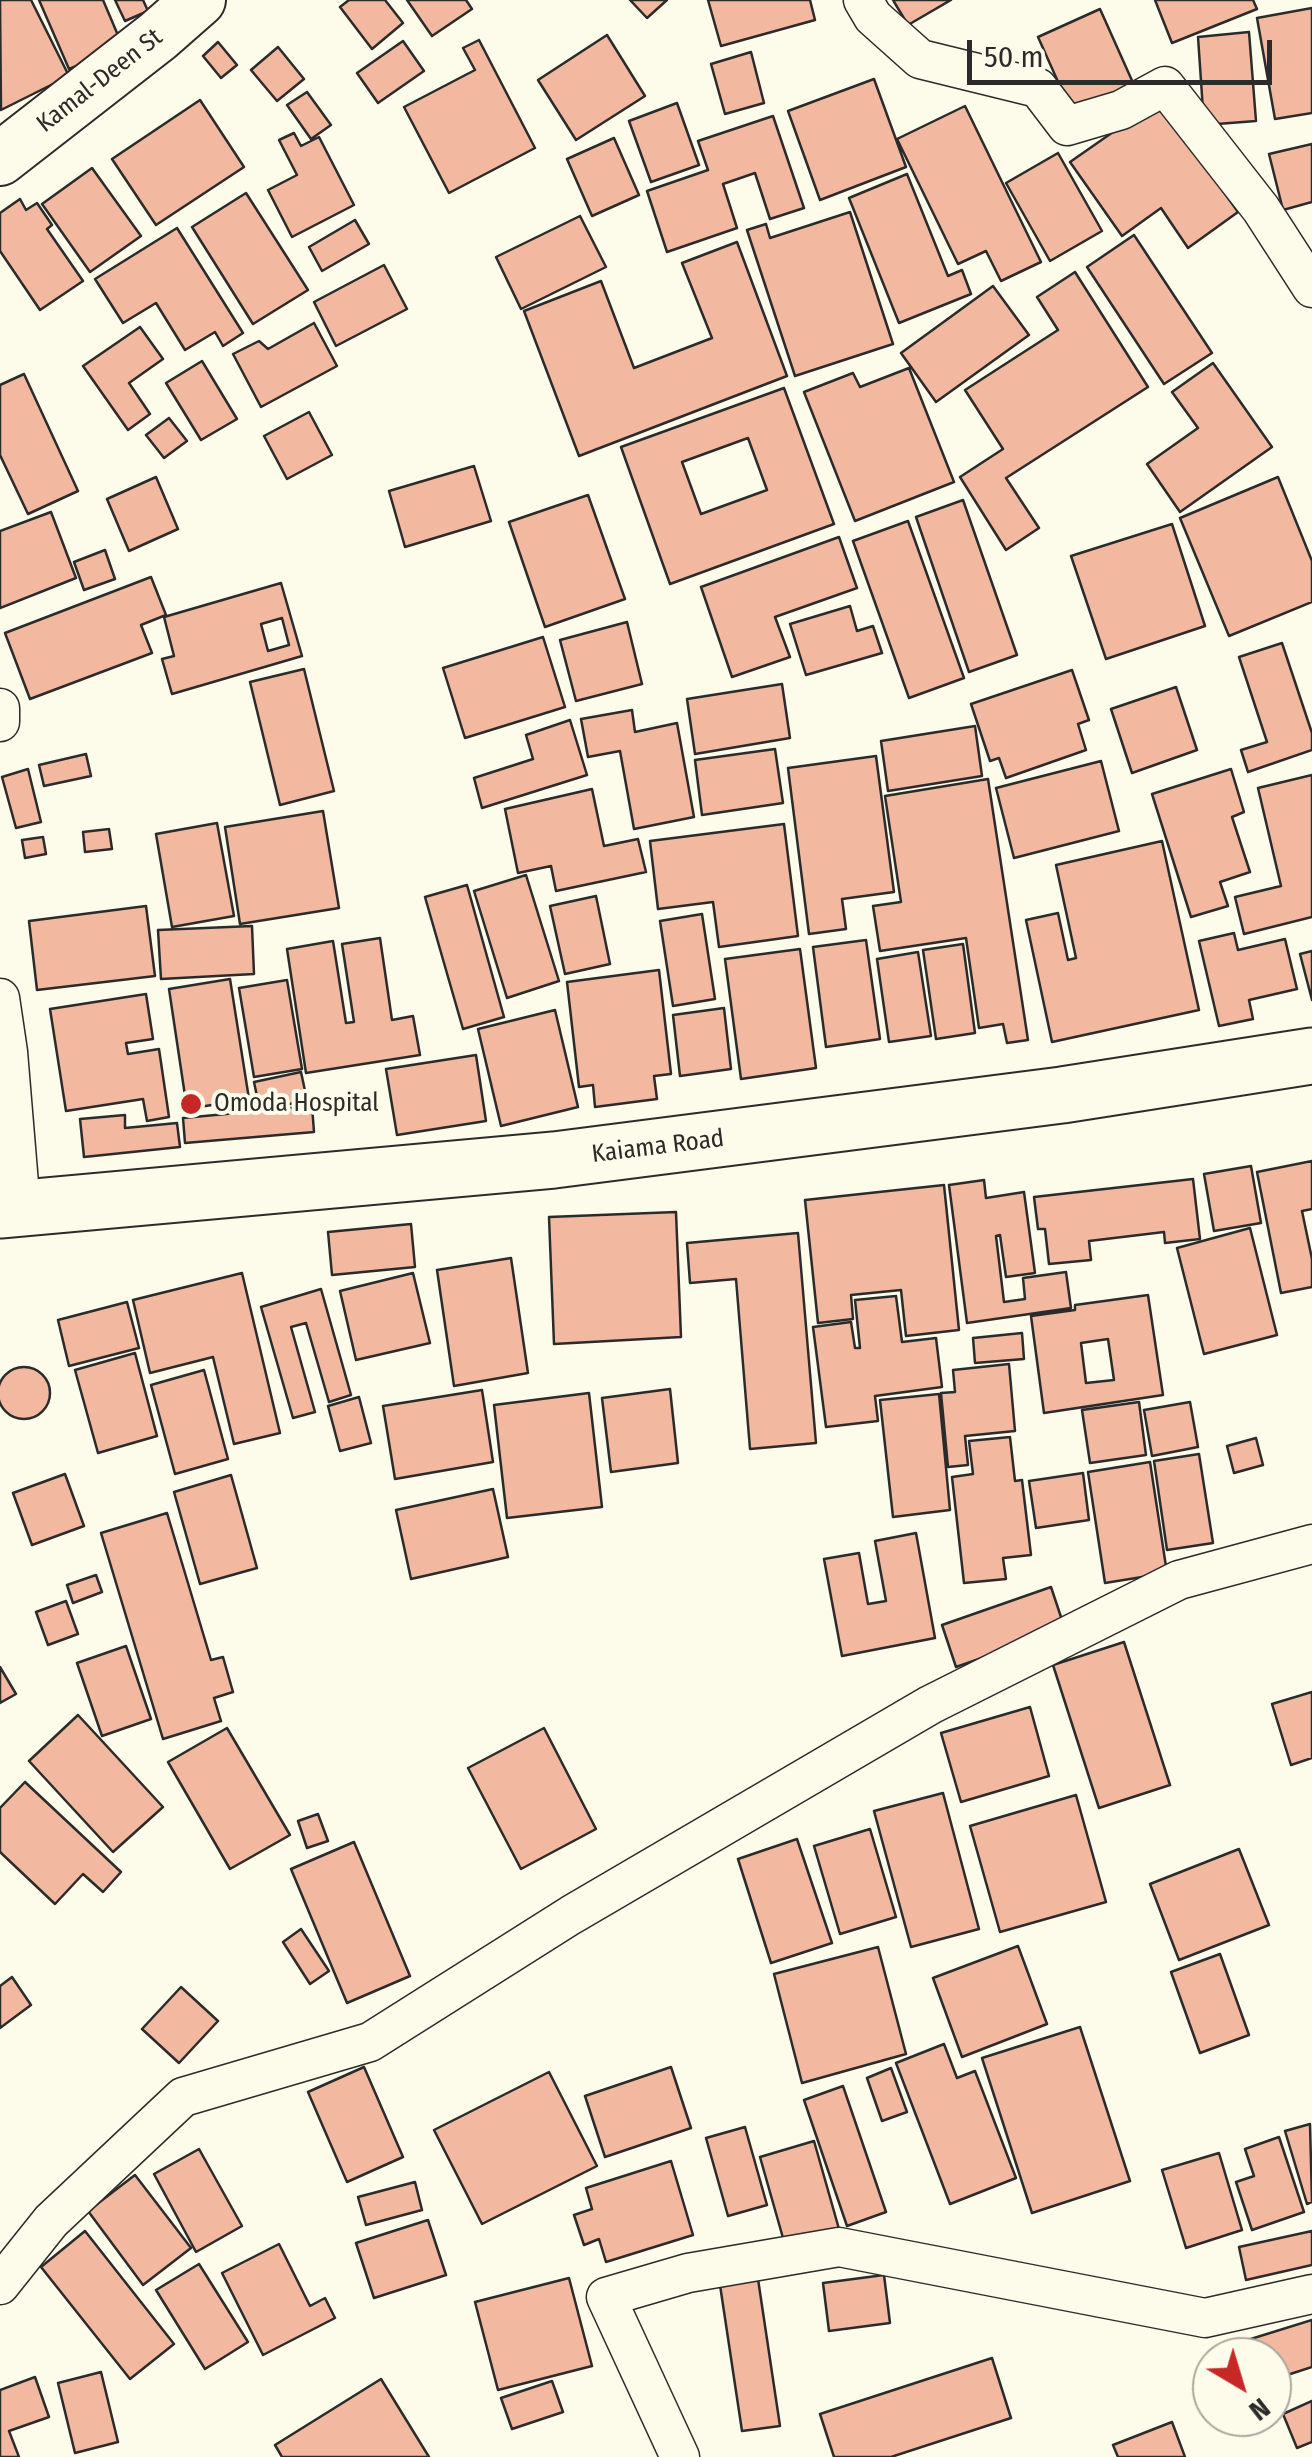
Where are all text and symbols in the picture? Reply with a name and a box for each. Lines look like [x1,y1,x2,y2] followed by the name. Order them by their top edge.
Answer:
[972,20,1277,82] scale bar
[31,23,169,139] street label: Kamal-Deen St
[984,39,1044,75] text: 50 m
[214,1089,379,1119] place label: Omoda Hospital
[178,1091,204,1117] marker: Omoda Hospital
[590,1124,726,1170] street label: Kaiama Road
[1192,2337,1292,2437] north arrow
[1243,2391,1276,2428] text: N

